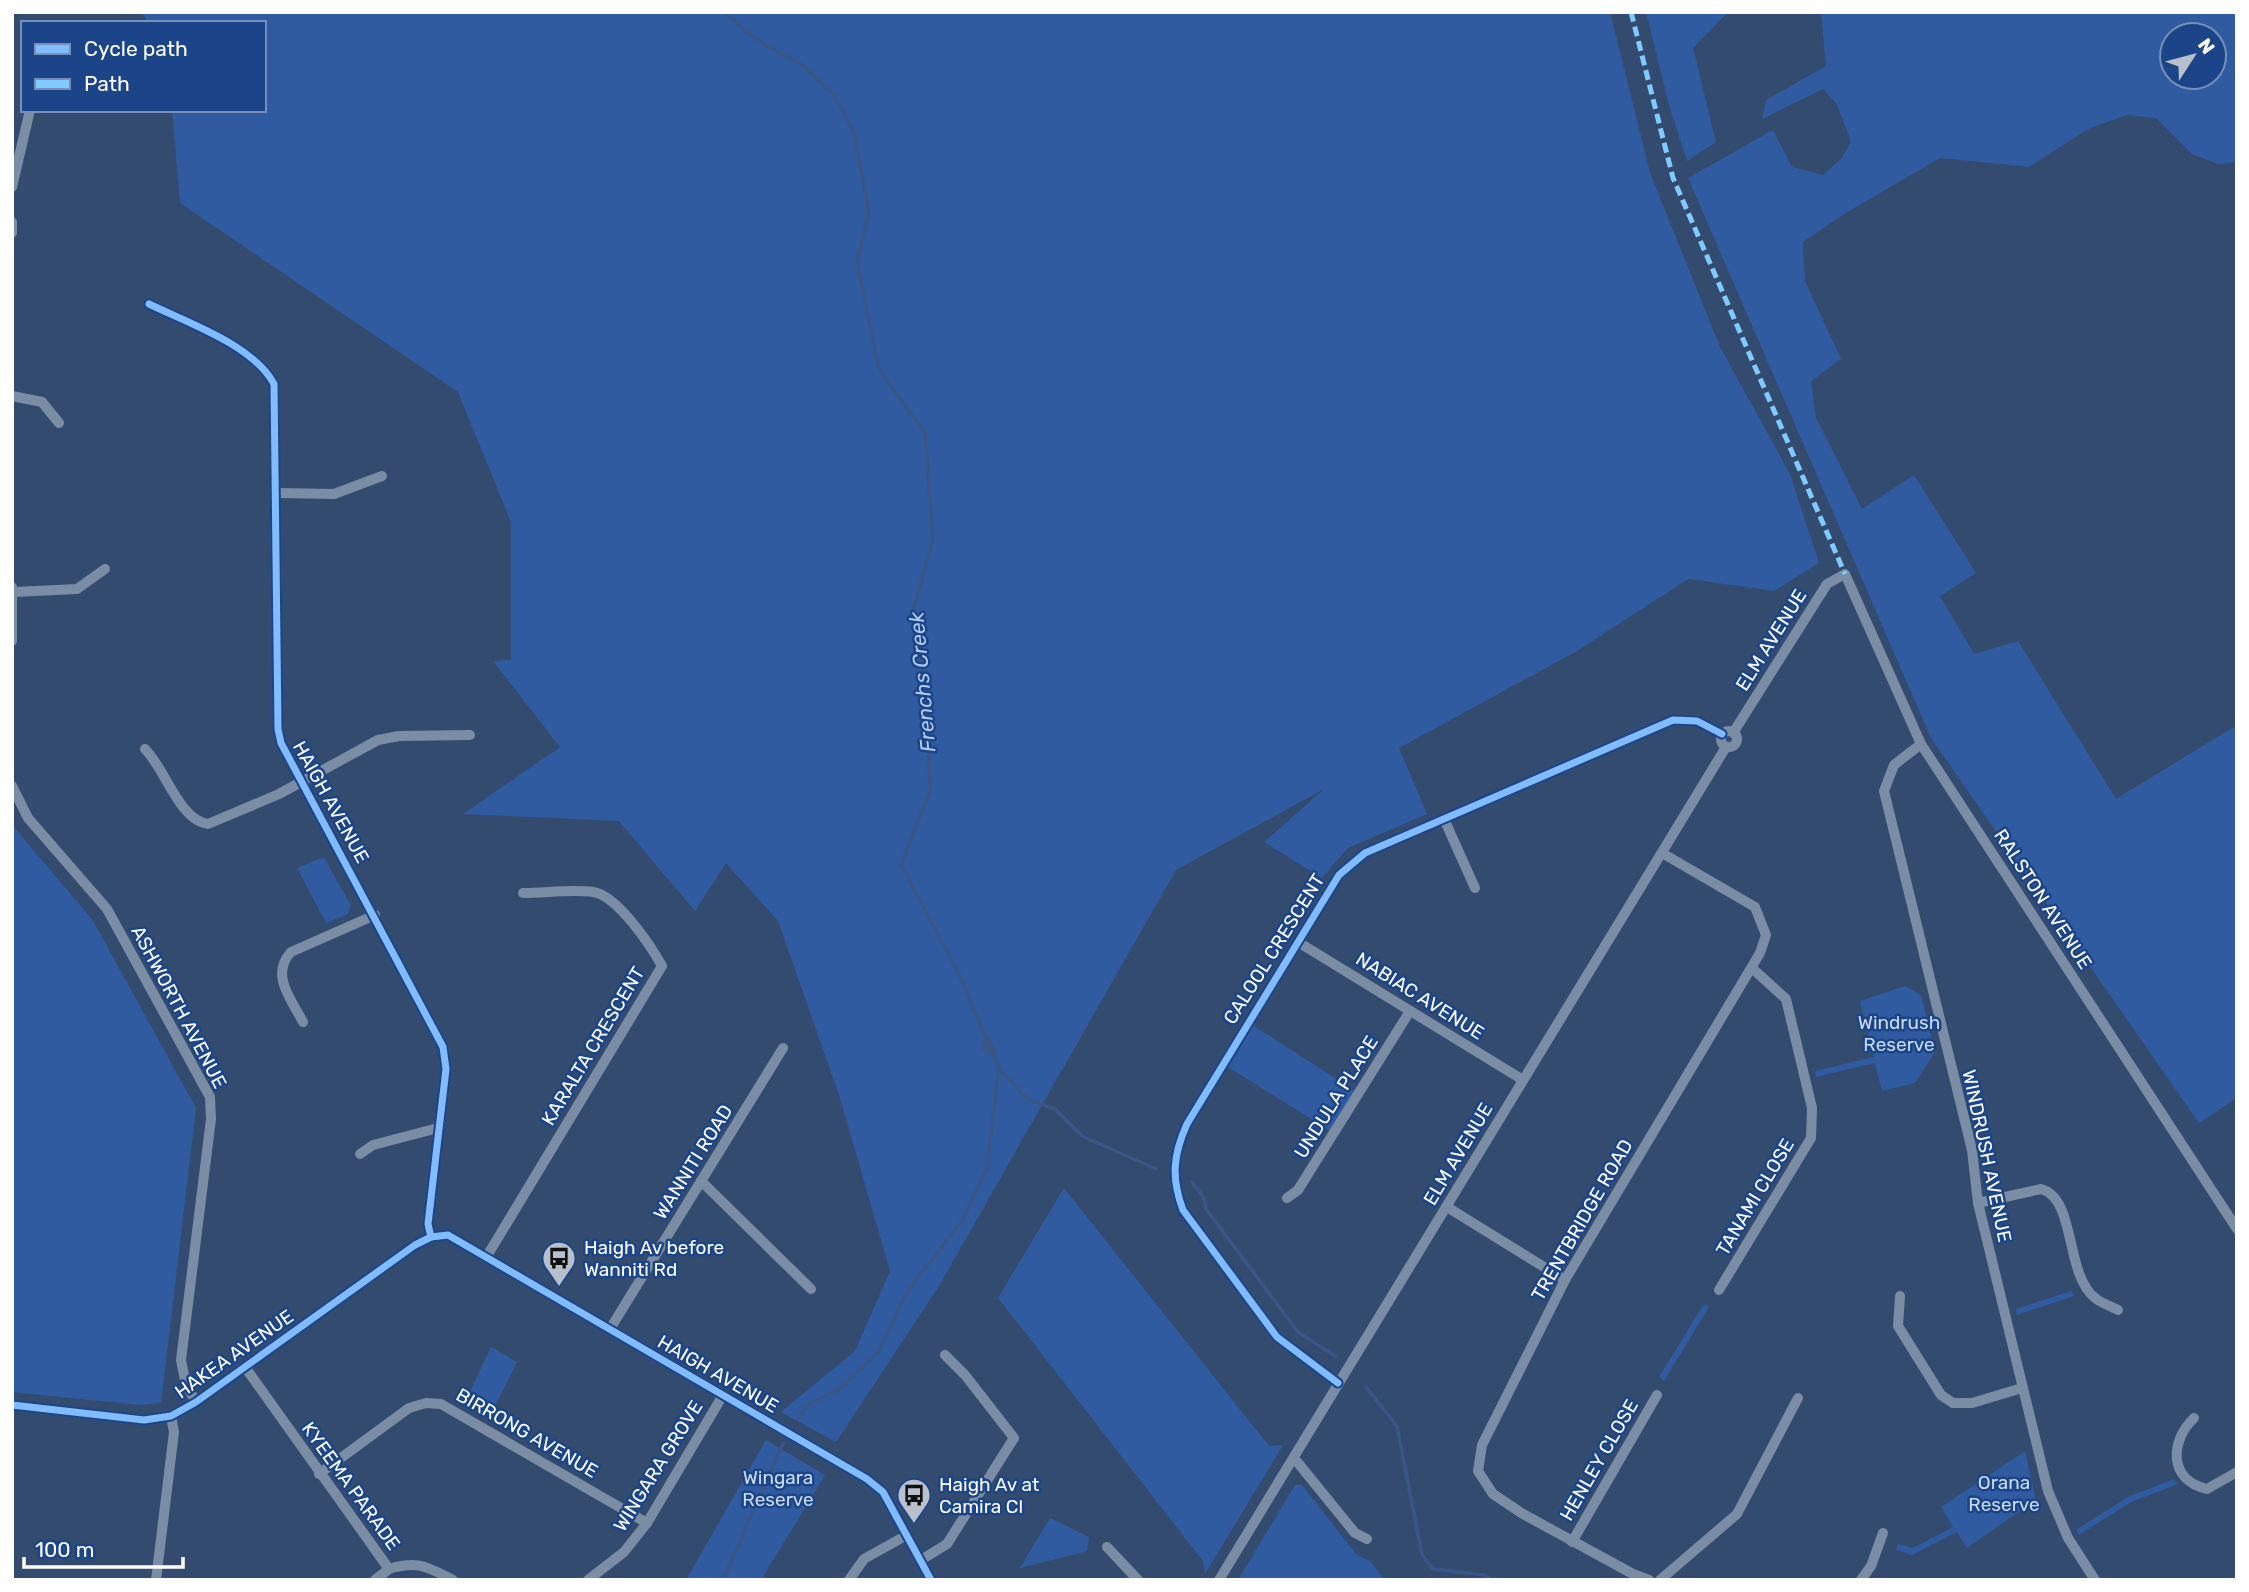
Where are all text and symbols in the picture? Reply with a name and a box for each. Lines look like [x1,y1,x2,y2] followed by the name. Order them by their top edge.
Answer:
[21,21,266,112] legend
[2158,21,2228,91] north arrow
[2193,34,2220,59] text: N
[84,36,188,61] text: Cycle path
[84,71,130,96] text: Path
[1731,585,1811,695] street label: ELM AVENUE
[903,610,941,753] water label: Frenchs Creek
[288,737,374,867] street label: HAIGH AVENUE
[1989,825,2097,973] street label: RALSTON AVENUE
[1218,869,1330,1029] street label: CALOOL CRESCENT
[126,922,232,1092] street label: ASHWORTH AVENUE
[1352,947,1488,1045] street label: NABIAC AVENUE
[537,962,649,1130] street label: KARALTA CRESCENT
[1858,1011,1940,1056] park label: Windrush Reserve
[1289,1032,1383,1162] street label: UNDULA PLACE
[1957,1068,2017,1244] street label: WINDRUSH AVENUE
[1418,1099,1498,1209] street label: ELM AVENUE
[649,1100,737,1224] street label: WANNITI ROAD
[1711,1134,1799,1260] street label: TANAMI CLOSE
[1526,1135,1638,1305] street label: TRENTBRIDGE ROAD
[584,1236,724,1281] place label: Haigh Av before Wanniti Rd
[540,1239,578,1288] bus stop icon: Haigh Av before Wanniti Rd
[170,1305,298,1403] street label: HAKEA AVENUE
[653,1330,783,1418] street label: HAIGH AVENUE
[452,1383,602,1483] street label: BIRRONG AVENUE
[1555,1395,1643,1525] street label: HENLEY CLOSE
[608,1396,708,1536] street label: WINGARA GROVE
[297,1417,405,1555] street label: KYEEMA PARADE
[742,1466,814,1511] park label: Wingara Reserve
[1968,1471,2040,1516] park label: Orana Reserve
[939,1473,1040,1518] place label: Haigh Av at Camira Cl
[895,1476,933,1525] bus stop icon: Haigh Av at Camira Cl
[24,1526,184,1570] scale bar
[35,1537,94,1562] text: 100 m

